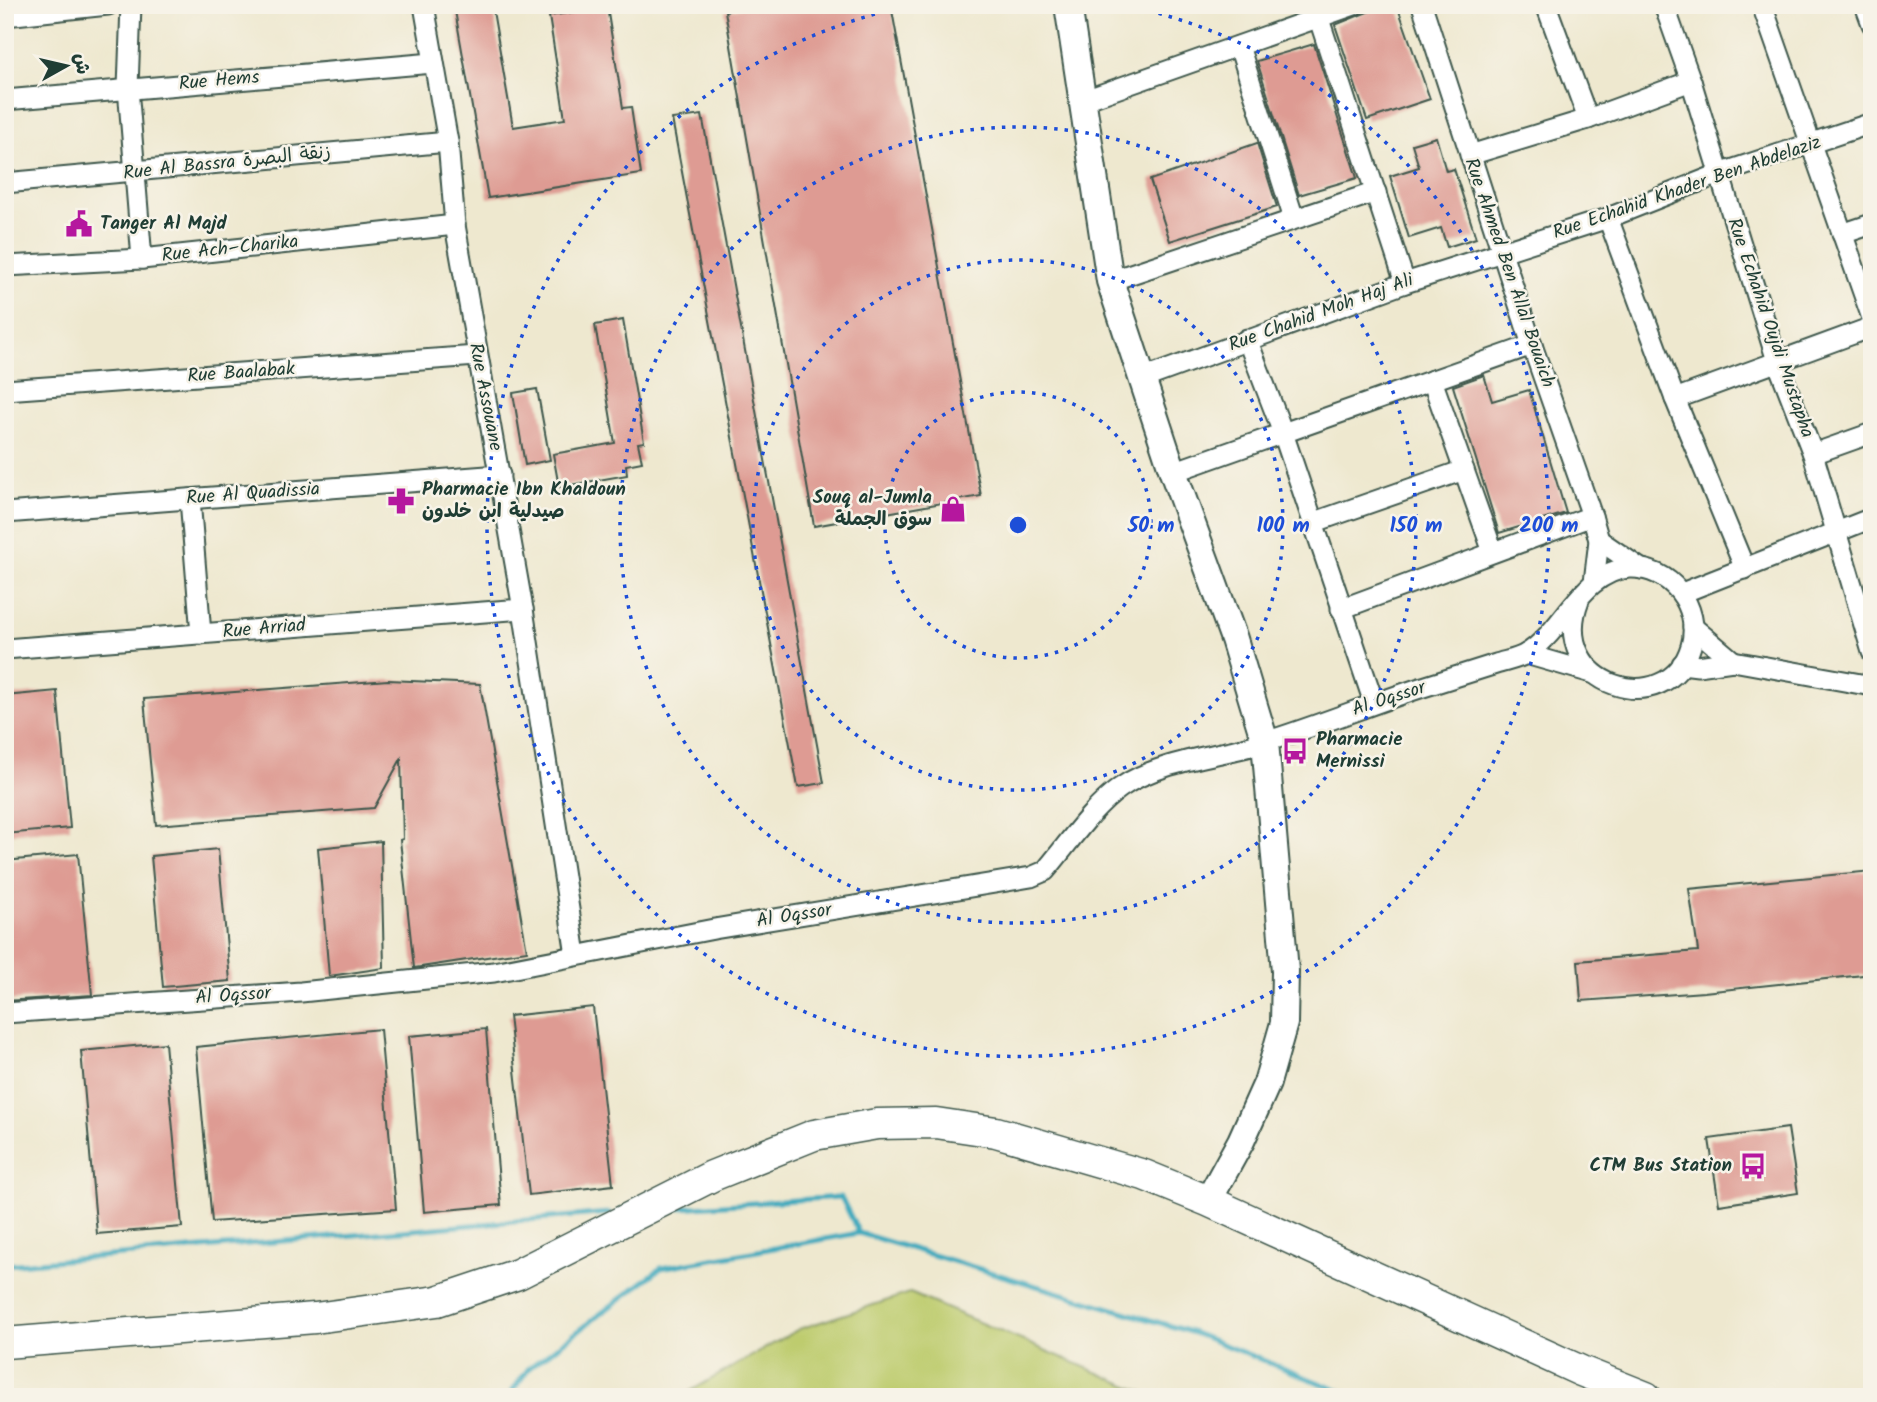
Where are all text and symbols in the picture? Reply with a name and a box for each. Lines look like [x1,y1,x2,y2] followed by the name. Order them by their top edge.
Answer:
[32,32,102,102] north arrow
[65,51,97,76] text: ش
[177,63,261,99] street label: Rue Hems
[1549,128,1825,248] street label: Rue Echahid Khader Ben Abdelaziz
[122,137,332,189] street label: Rue Al Bassra زنقة البصرة
[1456,154,1562,392] street label: Rue Ahmed Ben Allal Bouaich
[64,209,94,239] public building icon: Tanger Al Majd
[100,209,227,239] place label: Tanger Al Majd
[1718,214,1822,442] street label: Rue Echahid Oujdi Mustapha
[160,227,300,271] street label: Rue Ach–Charika
[1224,265,1419,360] street label: Rue Chahid Moh Haj Ali
[460,340,510,454] street label: Rue Assouane
[186,354,296,392] street label: Rue Baalabak
[185,474,321,514] street label: Rue Al Quadissia
[422,475,626,527] place label: Pharmacie Ibn Khaldoun صيدلية ابن خلدون
[813,483,932,535] place label: Souq al-Jumla سوق الجملة
[386,486,416,516] pharmacy icon: Pharmacie Ibn Khaldoun صيدلية ابن خلدون
[938,494,968,524] shop icon: Souq al-Jumla سوق الجملة
[1127,510,1174,543] text: 50 m
[1256,510,1310,543] text: 100 m
[1389,510,1443,543] text: 150 m
[1519,510,1579,543] text: 200 m
[1006,513,1030,537] centre of rings
[221,610,307,648] street label: Rue Arriad
[1348,673,1431,725] street label: Al Oqssor
[1316,725,1402,777] place label: Pharmacie Mernissi
[1280,736,1310,766] bus stop icon: Pharmacie Mernissi
[754,895,835,937] street label: Al Oqssor
[194,978,273,1014] street label: Al Oqssor
[1590,1151,1732,1181] place label: CTM Bus Station
[1738,1151,1768,1181] bus stop icon: CTM Bus Station

